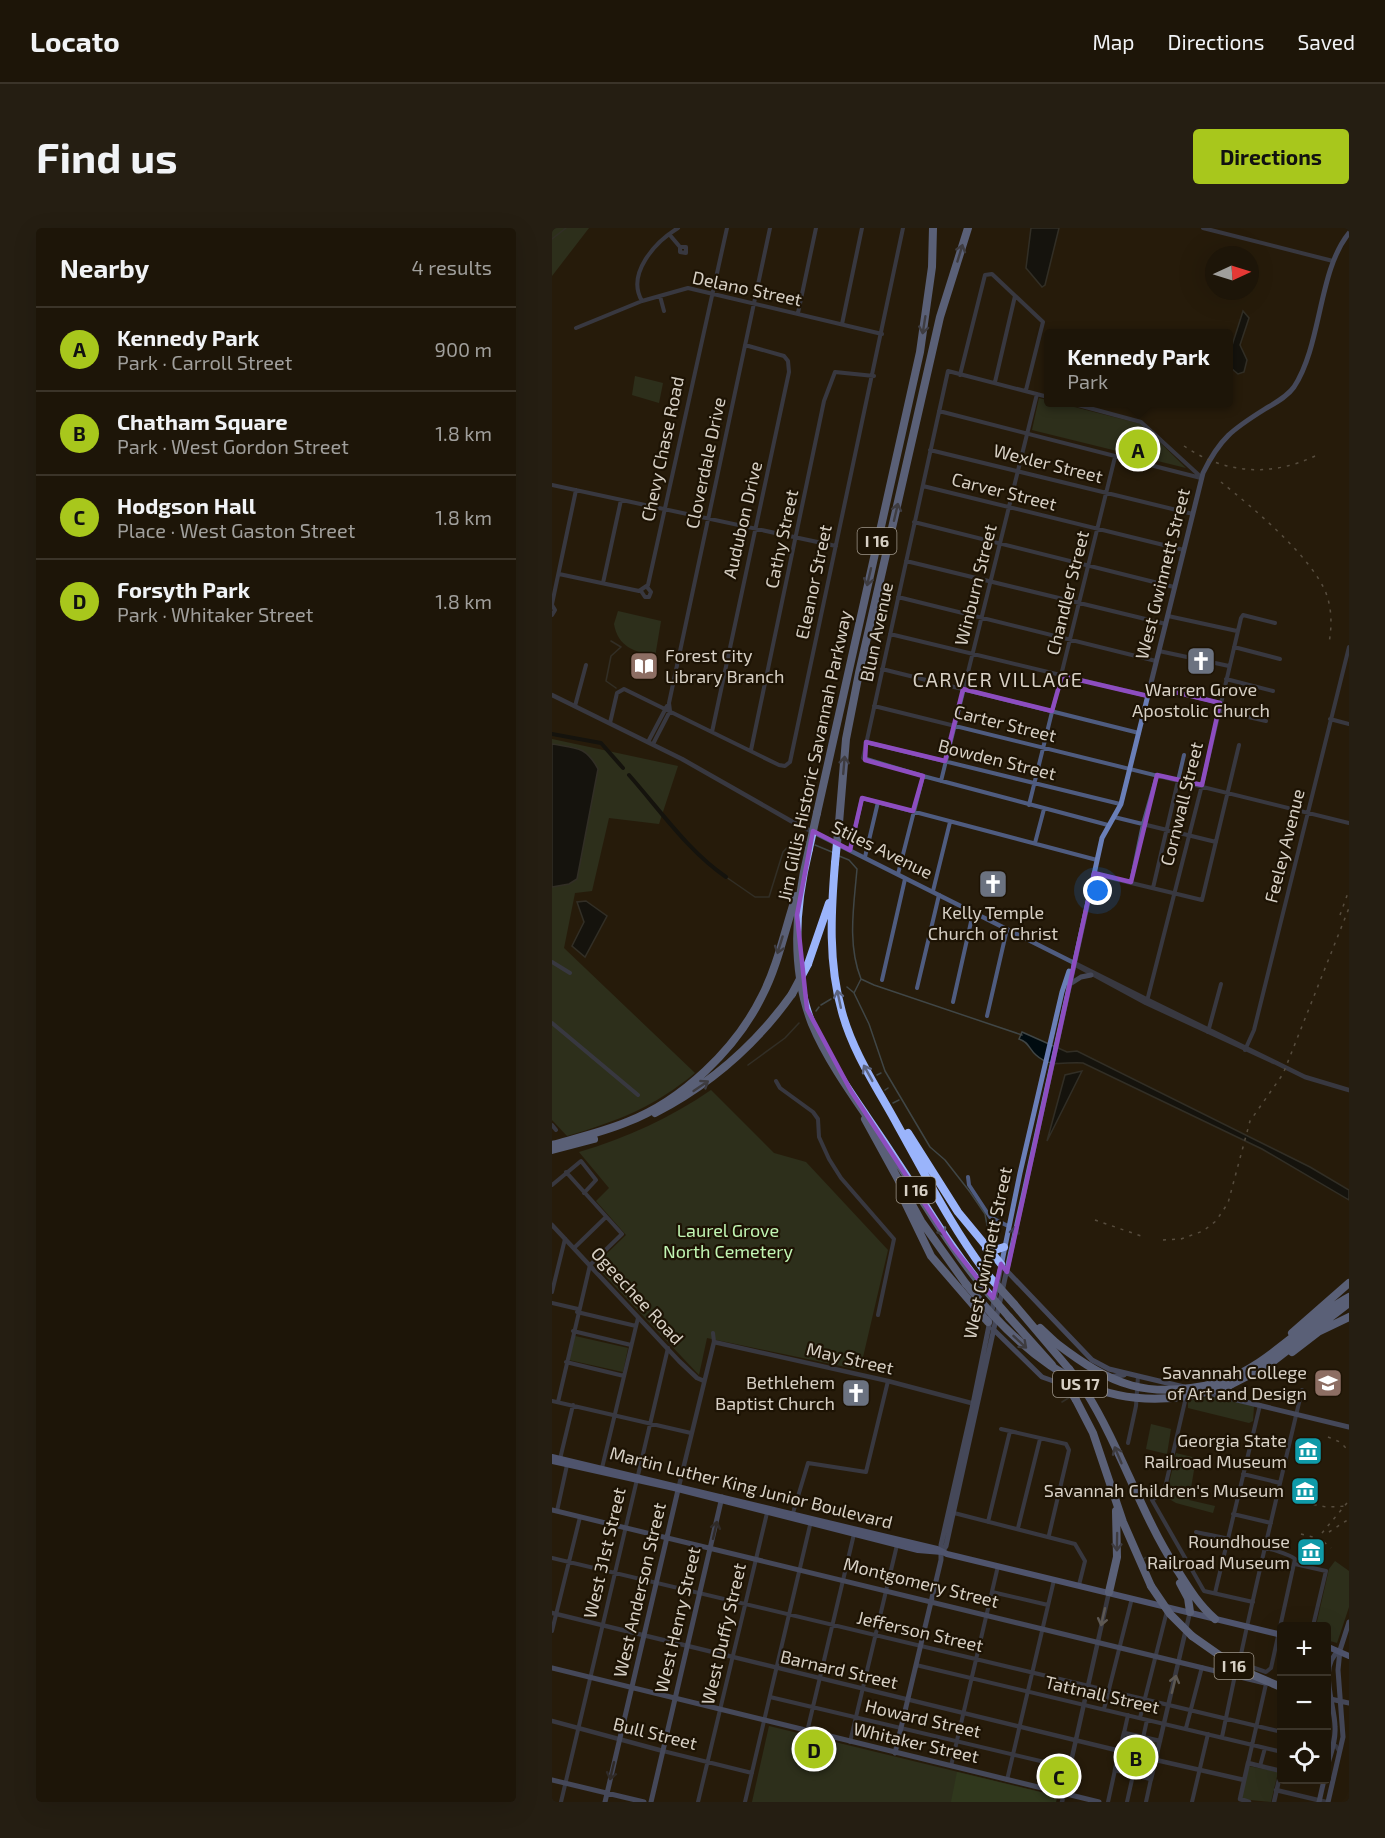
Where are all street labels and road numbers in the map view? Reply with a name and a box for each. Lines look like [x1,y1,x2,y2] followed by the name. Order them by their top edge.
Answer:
[690,266,804,310] street label: Delano Street
[636,374,688,523] street label: Chevy Chase Road
[680,395,730,531] street label: Cloverdale Drive
[991,439,1105,487] street label: Wexler Street
[718,459,766,581] street label: Audubon Drive
[950,467,1059,515] street label: Carver Street
[1130,486,1194,661] street label: West Gwinnett Street
[760,487,802,590] street label: Cathy Street
[790,522,836,641] street label: Eleanor Street
[949,522,1001,648] street label: Winburn Street
[858,528,896,554] road number: I 16
[1041,528,1093,657] street label: Chandler Street
[855,580,897,684] street label: Blun Avenue
[772,608,856,903] street label: Jim Gillis Historic Savannah Parkway
[952,700,1059,746] street label: Carter Street
[936,734,1059,784] street label: Bowden Street
[1155,739,1207,868] street label: Cornwall Street
[1259,786,1309,905] street label: Feeley Avenue
[828,815,936,883] street label: Stiles Avenue
[958,1165,1016,1341] street label: West Gwinnett Street
[896,1177,936,1203] road number: I 16
[587,1242,689,1349] street label: Ogeechee Road
[804,1337,896,1379] street label: May Street
[1053,1371,1107,1397] road number: US 17
[607,1441,895,1533] street label: Martin Luther King Junior Boulevard
[578,1485,630,1620] street label: West 31st Street
[608,1500,670,1679] street label: West Anderson Street
[650,1545,705,1695] street label: West Henry Street
[841,1552,1001,1612] street label: Montgomery Street
[696,1561,750,1707] street label: West Duffy Street
[855,1606,986,1656] street label: Jefferson Street
[778,1645,900,1693] street label: Barnard Street
[1214,1653,1254,1679] road number: I 16
[1043,1670,1162,1718] street label: Tattnall Street
[863,1694,983,1742] street label: Howard Street
[611,1712,700,1754] street label: Bull Street
[851,1717,981,1767] street label: Whitaker Street

